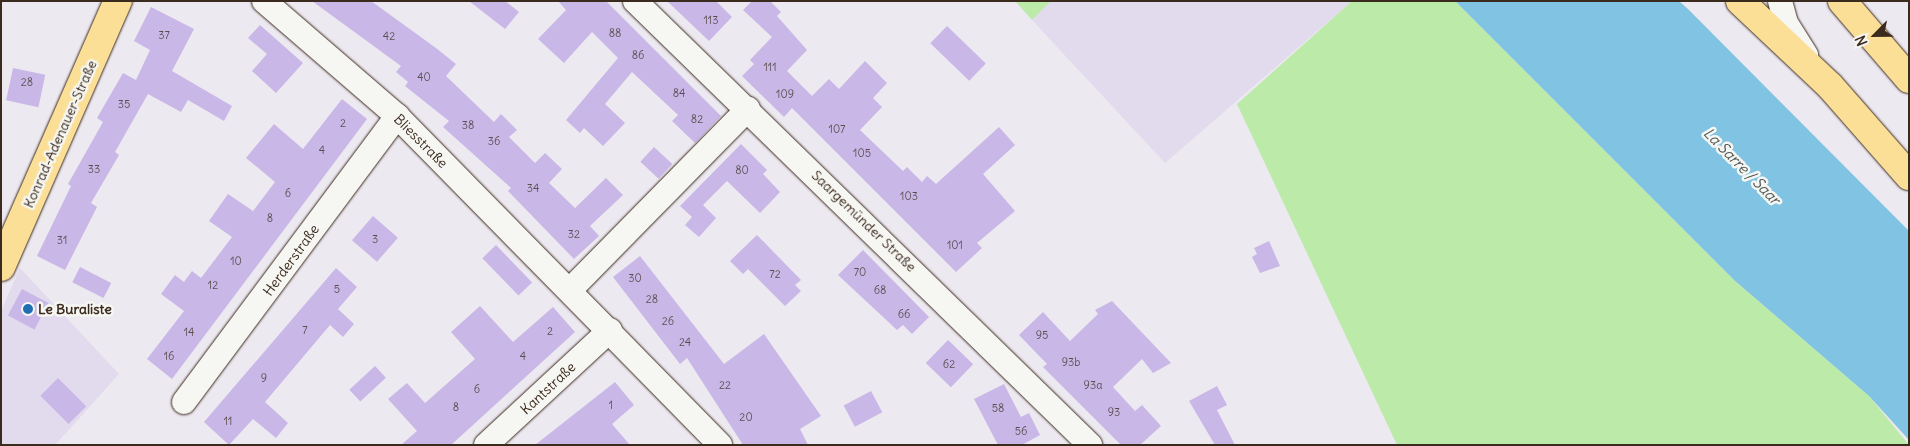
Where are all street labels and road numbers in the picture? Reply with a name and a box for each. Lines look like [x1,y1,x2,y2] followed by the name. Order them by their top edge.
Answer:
[20,58,100,210] street label: Konrad-Adenauer-Straße
[391,111,451,171] street label: Bliesstraße
[808,167,920,275] street label: Saargemünder Straße
[259,221,323,299] street label: Herderstraße
[517,358,579,418] street label: Kantstraße

